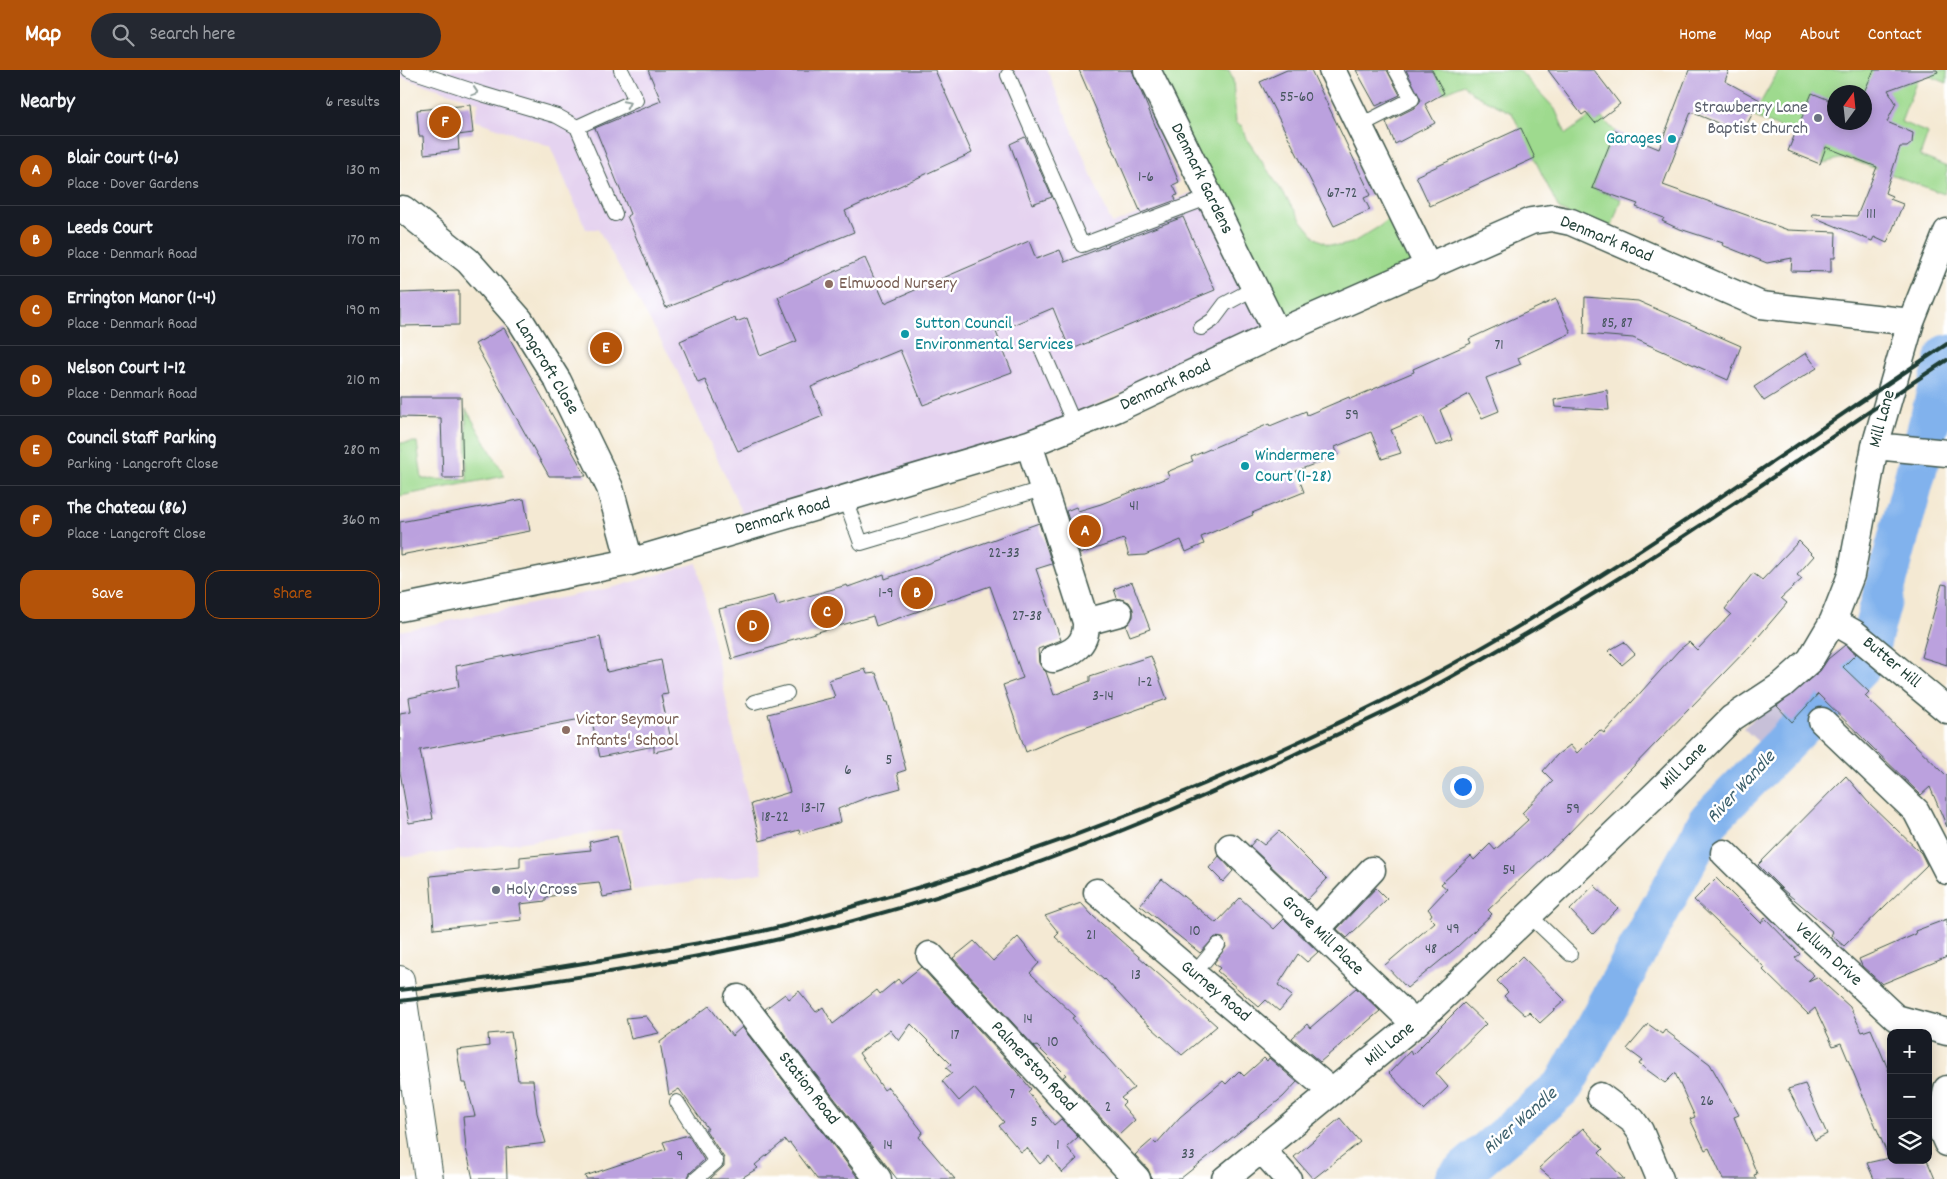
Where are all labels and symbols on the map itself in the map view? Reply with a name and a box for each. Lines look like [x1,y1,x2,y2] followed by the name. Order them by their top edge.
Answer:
[1827,85,1872,130] north arrow
[471,86,479,96] one-way arrow
[1280,87,1314,109] house number: 55-60
[1694,96,1808,142] place label: Strawberry Lane Baptist Church
[622,100,631,110] one-way arrow
[429,103,461,141] pin: F
[1812,112,1824,124] marker: Strawberry Lane Baptist Church
[1163,119,1239,239] street label: Denmark Gardens
[1606,127,1662,152] place label: Garages
[1666,133,1678,145] marker: Garages
[1138,167,1154,189] house number: 1-6
[1327,183,1357,205] house number: 67-72
[1866,204,1876,226] house number: 111
[1556,210,1656,270] street label: Denmark Road
[839,272,958,297] place label: Elmwood Nursery
[823,278,835,290] marker: Elmwood Nursery
[915,312,1073,358] place label: Sutton Council Environmental Services
[1601,313,1633,335] house number: 85, 87
[508,314,584,420] street label: Langcroft Close
[899,328,911,340] marker: Sutton Council Environmental Services
[590,329,622,367] pin: E
[1494,335,1504,357] house number: 71
[1116,354,1216,418] street label: Denmark Road
[1863,387,1903,451] street label: Mill Lane
[1345,405,1359,427] house number: 59
[1255,444,1335,490] place label: Windermere Court (1-28)
[1239,460,1251,472] marker: Windermere Court (1-28)
[732,491,834,543] street label: Denmark Road
[1129,496,1139,518] house number: 41
[1069,512,1101,550] pin: A
[988,543,1020,565] house number: 22-33
[901,574,933,612] pin: B
[878,583,894,605] house number: 1-9
[811,593,843,631] pin: C
[1012,606,1042,628] house number: 27-38
[737,607,769,645] pin: D
[1856,631,1926,695] street label: Butter Hill
[1138,672,1152,694] house number: 1-2
[1092,686,1114,708] house number: 3-14
[576,708,679,754] place label: Victor Seymour Infants' School
[560,724,572,736] marker: Victor Seymour Infants' School
[1654,737,1714,797] street label: Mill Lane
[1701,744,1784,830] water label: River Wandle
[886,750,893,772] house number: 5
[844,760,852,782] house number: 6
[1450,774,1476,800] your location
[801,798,825,820] house number: 13-17
[1566,799,1580,821] house number: 59
[761,807,789,829] house number: 18-22
[1502,860,1516,882] house number: 54
[506,878,578,903] place label: Holy Cross
[490,884,502,896] marker: Holy Cross
[1275,890,1369,982] street label: Grove Mill Place
[1789,917,1867,993] street label: Vellum Drive
[1446,919,1460,941] house number: 49
[1189,921,1201,943] house number: 10
[1086,925,1096,947] house number: 21
[1425,939,1437,961] house number: 48
[1174,955,1256,1029] street label: Gurney Road
[1131,965,1141,987] house number: 13
[1023,1009,1033,1031] house number: 14
[984,1016,1082,1118] street label: Palmerston Road
[1359,1017,1421,1073] street label: Mill Lane
[950,1025,960,1047] house number: 17
[1047,1032,1059,1054] house number: 10
[771,1047,845,1131] street label: Station Road
[1478,1081,1565,1162] water label: River Wandle
[1009,1084,1015,1106] house number: 7
[1700,1091,1714,1113] house number: 26
[1105,1097,1111,1119] house number: 2
[1031,1112,1038,1134] house number: 5
[883,1135,893,1157] house number: 14
[1056,1135,1060,1157] house number: 1
[1181,1144,1195,1166] house number: 33
[677,1146,683,1168] house number: 9

